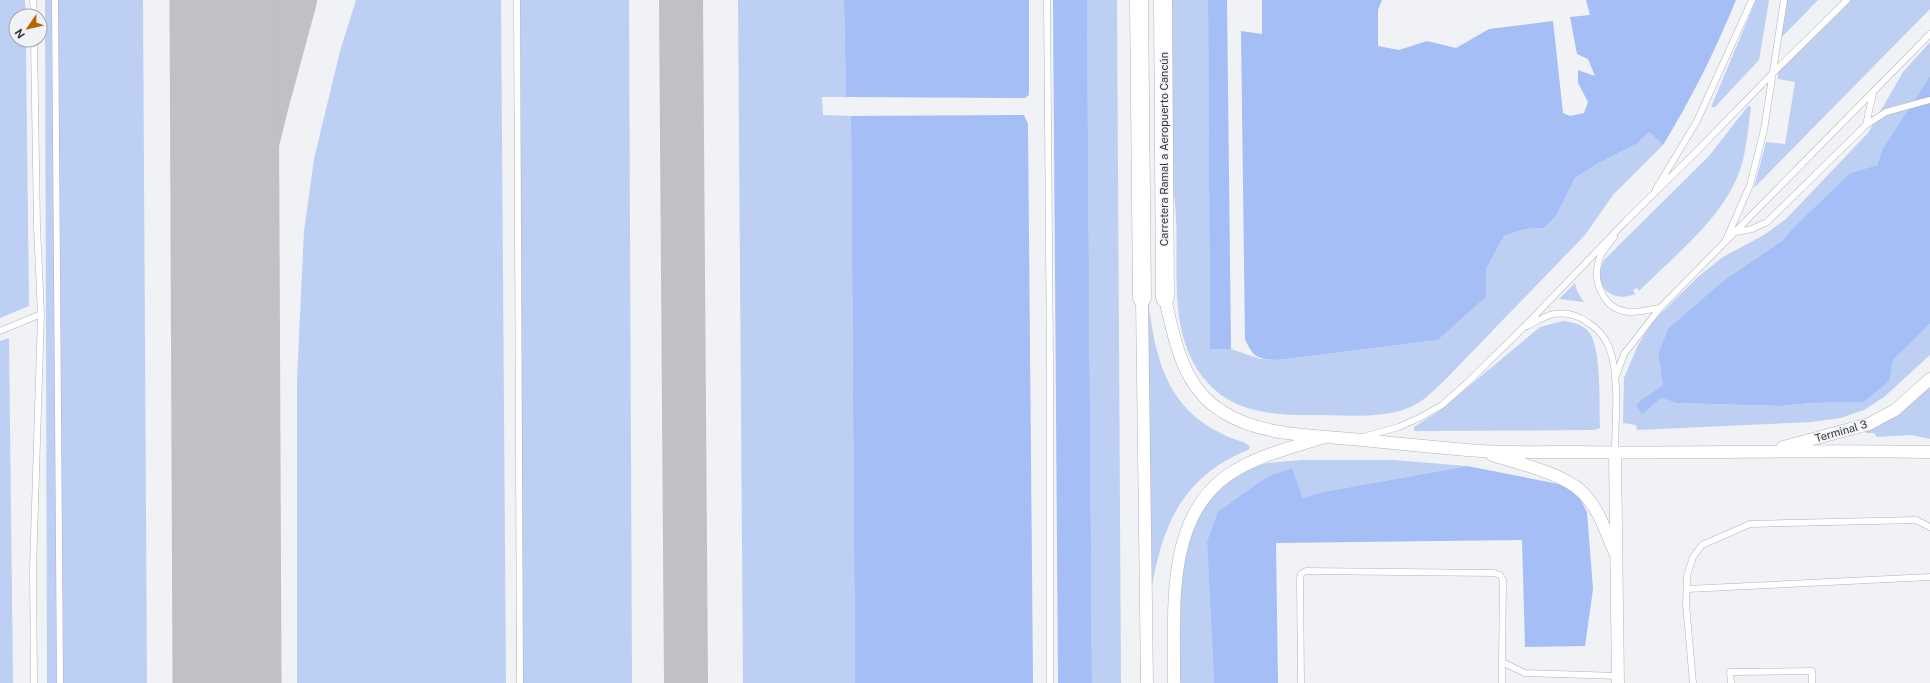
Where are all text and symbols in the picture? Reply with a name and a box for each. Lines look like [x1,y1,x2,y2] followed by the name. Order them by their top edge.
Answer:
[8,8,48,48] north arrow
[12,27,27,41] text: N
[1158,52,1170,246] street label: Carretera Ramal a Aeropuerto Cancún
[1813,418,1869,444] street label: Terminal 3

